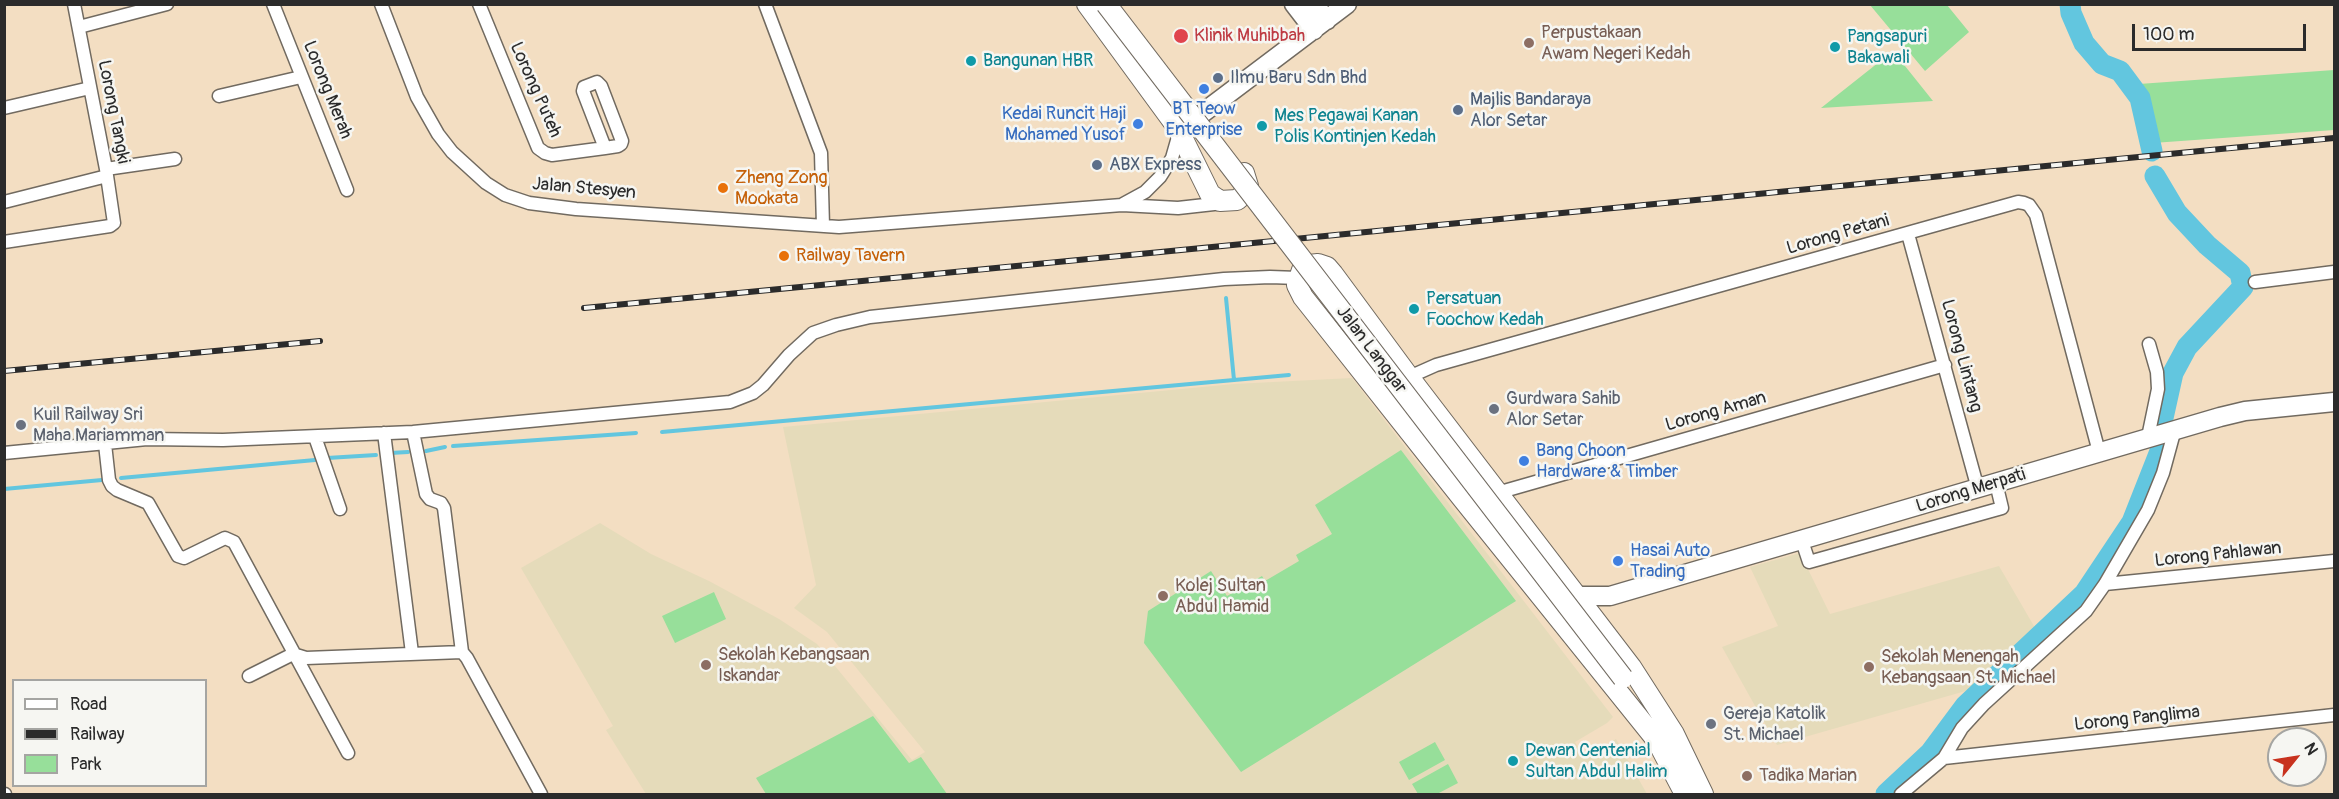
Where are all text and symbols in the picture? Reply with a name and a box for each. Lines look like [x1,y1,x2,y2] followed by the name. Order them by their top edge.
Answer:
[2135,12,2309,50] scale bar
[1541,22,1690,64] place label: Perpustakaan Awam Negeri Kedah
[2143,23,2195,46] text: 100 m
[1194,25,1305,47] place label: Klinik Muhibbah
[1847,26,1927,68] place label: Pangsapuri Bakawali
[1172,27,1190,45] marker: Klinik Muhibbah
[1522,36,1536,50] marker: Perpustakaan Awam Negeri Kedah
[298,38,356,142] street label: Lorong Merah
[504,39,566,141] street label: Lorong Puteh
[1828,40,1842,54] marker: Pangsapuri Bakawali
[983,50,1093,72] place label: Bangunan HBR
[964,54,978,68] marker: Bangunan HBR
[92,58,134,166] street label: Lorong Tangki
[1230,67,1367,89] place label: Ilmu Baru Sdn Bhd
[1211,71,1225,85] marker: Ilmu Baru Sdn Bhd
[1197,82,1211,96] marker: BT Teow Enterprise
[1470,89,1591,132] place label: Majlis Bandaraya Alor Setar
[1166,98,1242,140] place label: BT Teow Enterprise
[1002,103,1126,146] place label: Kedai Runcit Haji Mohamed Yusof
[1451,103,1465,117] marker: Majlis Bandaraya Alor Setar
[1274,105,1436,148] place label: Mes Pegawai Kanan Polis Kontinjen Kedah
[1131,117,1145,131] marker: Kedai Runcit Haji Mohamed Yusof
[1255,119,1269,133] marker: Mes Pegawai Kanan Polis Kontinjen Kedah
[1109,154,1201,176] place label: ABX Express
[1090,158,1104,172] marker: ABX Express
[735,167,828,210] place label: Zheng Zong Mookata
[531,174,637,204] street label: Jalan Stesyen
[716,181,730,195] marker: Zheng Zong Mookata
[1784,210,1892,260] street label: Lorong Petani
[796,245,905,267] place label: Railway Tavern
[777,249,791,263] marker: Railway Tavern
[1426,288,1544,330] place label: Persatuan Foochow Kedah
[1936,297,1986,415] street label: Lorong Lintang
[1331,302,1411,398] street label: Jalan Langgar
[1407,302,1421,316] marker: Persatuan Foochow Kedah
[1663,387,1769,437] street label: Lorong Aman
[1506,388,1621,430] place label: Gurdwara Sahib Alor Setar
[1487,402,1501,416] marker: Gurdwara Sahib Alor Setar
[33,404,164,446] place label: Kuil Railway Sri Maha Mariamman
[14,418,28,432] marker: Kuil Railway Sri Maha Mariamman
[1536,440,1678,482] place label: Bang Choon Hardware & Timber
[1517,454,1531,468] marker: Bang Choon Hardware & Timber
[1914,464,2028,518] street label: Lorong Merpati
[2154,538,2282,572] street label: Lorong Pahlawan
[1630,540,1710,582] place label: Hasai Auto Trading
[1611,554,1625,568] marker: Hasai Auto Trading
[1175,575,1269,618] place label: Kolej Sultan Abdul Hamid
[1156,589,1170,603] marker: Kolej Sultan Abdul Hamid
[718,644,870,686] place label: Sekolah Kebangsaan Iskandar
[1881,646,2056,688] place label: Sekolah Menengah Kebangsaan St. Michael
[699,658,713,672] marker: Sekolah Kebangsaan Iskandar
[1862,660,1876,674] marker: Sekolah Menengah Kebangsaan St. Michael
[12,679,207,787] legend
[70,693,107,716] text: Road
[2073,702,2201,736] street label: Lorong Panglima
[1723,703,1826,746] place label: Gereja Katolik St. Michael
[1704,717,1718,731] marker: Gereja Katolik St. Michael
[70,723,125,746] text: Railway
[2267,727,2327,787] north arrow
[2299,739,2322,759] text: N
[1525,740,1667,783] place label: Dewan Centenial Sultan Abdul Halim
[70,753,102,776] text: Park
[1506,754,1520,768] marker: Dewan Centenial Sultan Abdul Halim
[1759,765,1857,787] place label: Tadika Marian
[1740,769,1754,783] marker: Tadika Marian

